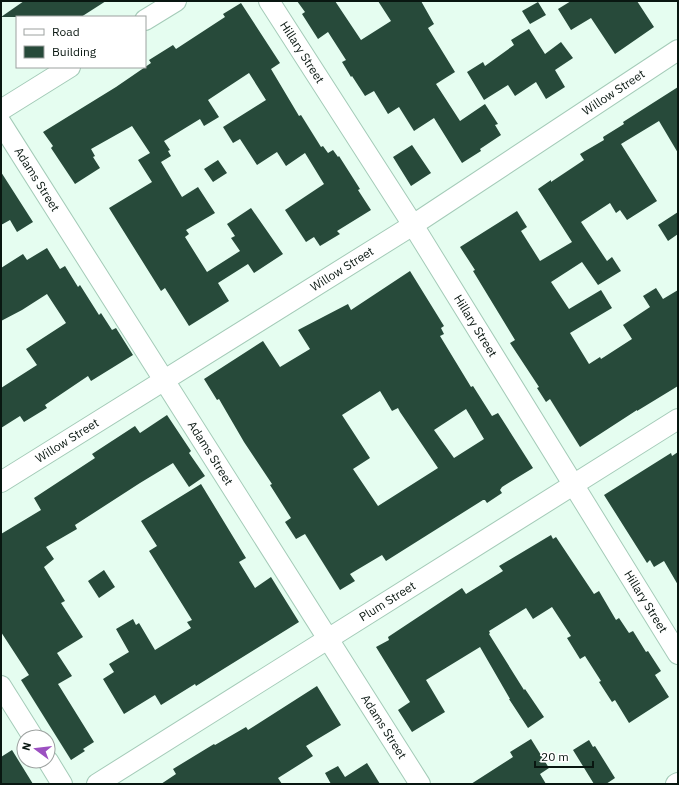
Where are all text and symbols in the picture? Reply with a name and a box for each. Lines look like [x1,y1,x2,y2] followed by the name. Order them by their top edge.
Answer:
[16,16,146,68] legend
[277,18,328,86] street label: Hillary Street
[52,24,80,39] text: Road
[52,44,97,59] text: Building
[579,66,647,118] street label: Willow Street
[11,144,63,214] street label: Adams Street
[307,243,376,294] street label: Willow Street
[451,292,501,360] street label: Hillary Street
[32,415,101,466] street label: Willow Street
[185,418,237,488] street label: Adams Street
[621,567,671,635] street label: Hillary Street
[356,578,418,624] street label: Plum Street
[358,692,410,762] street label: Adams Street
[16,729,56,769] north arrow
[19,741,34,752] text: N
[535,743,593,769] scale bar
[541,749,569,764] text: 20 m

